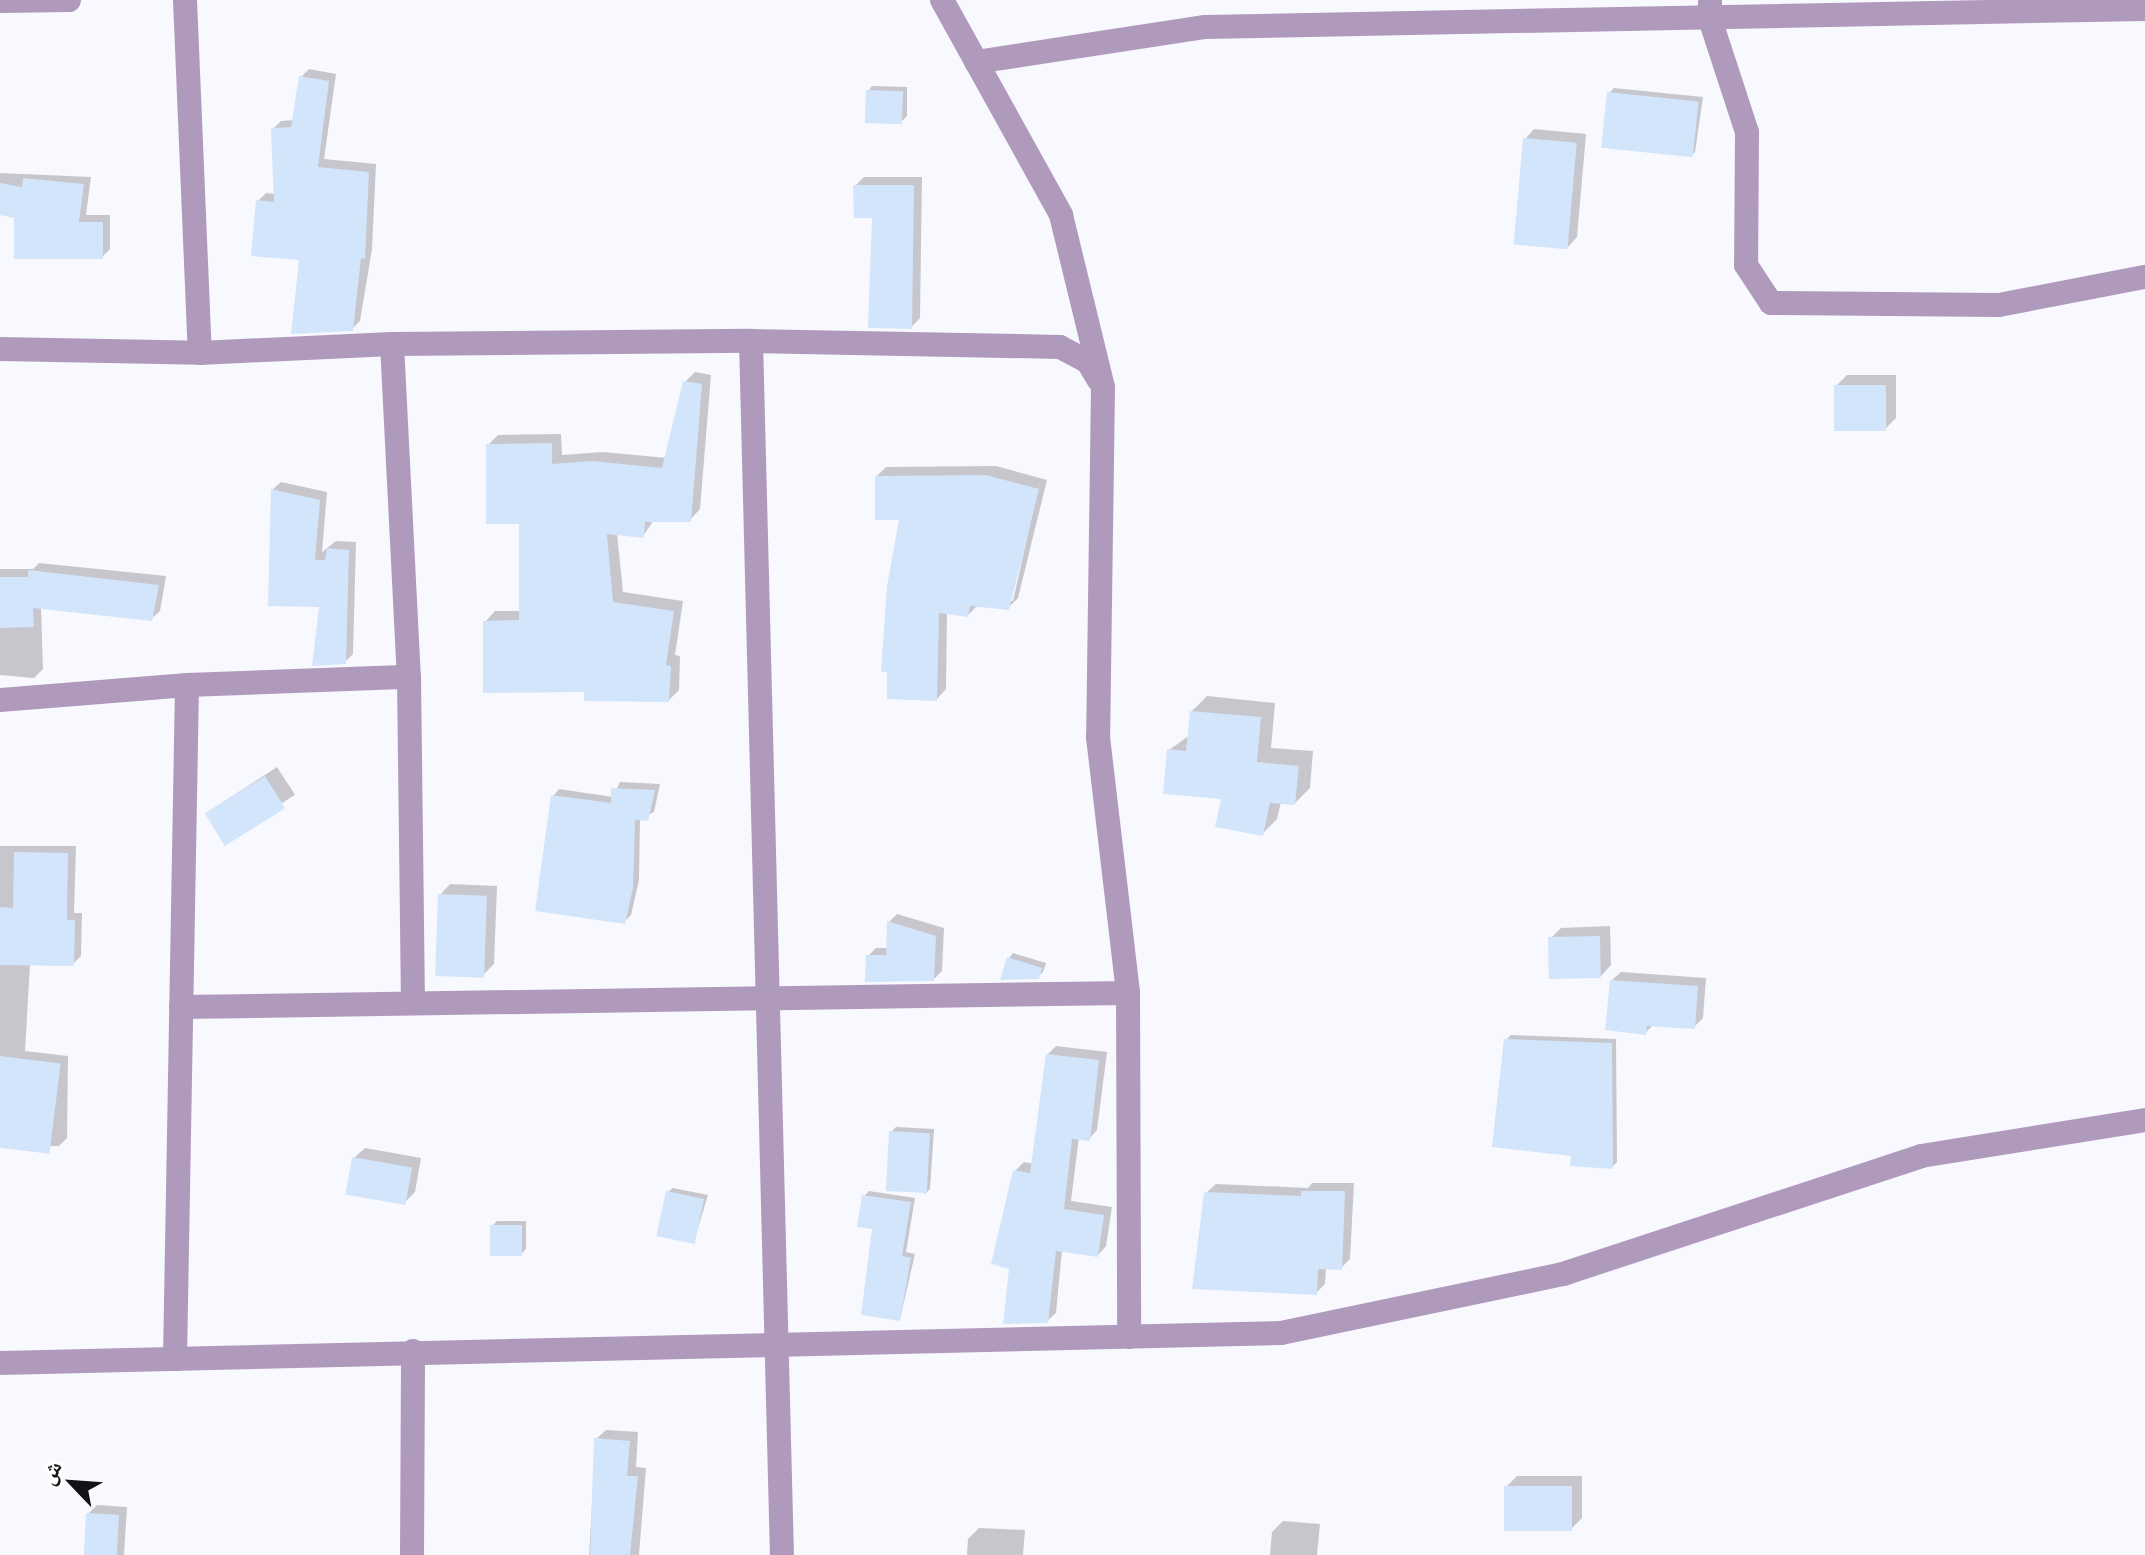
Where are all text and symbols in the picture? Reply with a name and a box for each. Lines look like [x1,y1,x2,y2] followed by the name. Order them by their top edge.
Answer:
[32,1443,112,1523] north arrow
[33,1456,67,1489] text: ش

